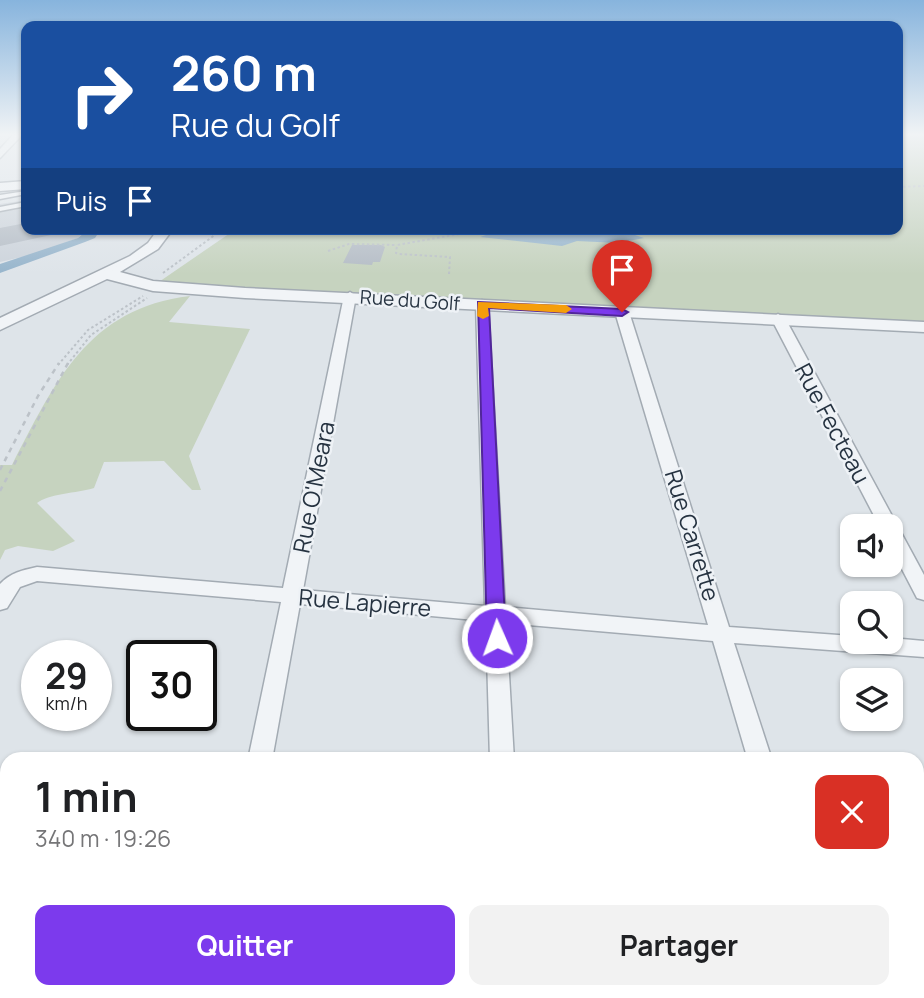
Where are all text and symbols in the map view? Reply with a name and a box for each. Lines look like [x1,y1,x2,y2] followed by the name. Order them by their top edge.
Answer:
[171,39,317,106] text: 260 m
[56,49,147,140] icon: right
[171,103,340,147] text: Rue du Golf
[121,182,159,220] icon: arrive
[56,183,107,219] text: Puis
[592,240,652,312] pin
[603,251,641,289] icon: arrive
[359,284,461,316] street label: Rue du Golf
[788,357,878,489] street label: Rue Fecteau
[285,418,341,556] street label: Rue O'Meara
[658,465,728,605] street label: Rue Carrette
[840,514,903,731] map controls
[840,514,903,577] button: sound
[297,580,433,624] street label: Rue Lapierre
[840,591,903,654] button: search
[460,601,534,675] position arrow
[126,640,217,731] speed limit sign: 30
[45,652,88,700] text: 29
[840,668,903,731] button: layers
[46,691,87,715] text: km/h
[35,767,138,825] text: 1 min
[815,775,889,849] button: close
[35,822,171,854] text: 340 m · 19:26
[35,905,455,985] button: Quitter
[469,905,889,985] button: Partager

